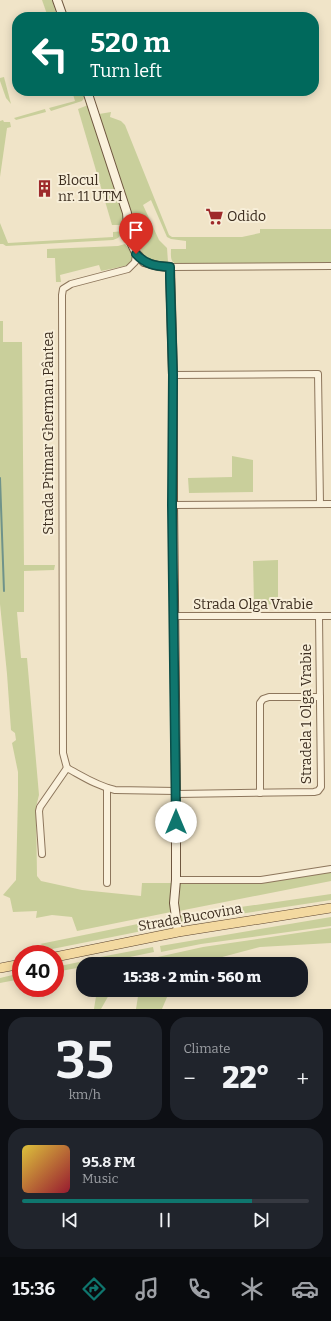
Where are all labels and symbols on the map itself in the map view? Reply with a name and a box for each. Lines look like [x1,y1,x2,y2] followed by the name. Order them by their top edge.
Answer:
[58,172,123,205] place label: Blocul nr. 11 UTM
[35,178,55,198] building icon: Blocul nr. 11 UTM
[204,206,224,226] supermarket icon: Odido
[227,208,266,225] place label: Odido
[119,213,153,254] pin
[40,331,57,535] street label: Strada Primar Gherman Pântea
[193,596,313,613] street label: Strada Olga Vrabie
[298,644,315,784] street label: Stradela 1 Olga Vrabie
[155,801,197,843] position arrow
[137,900,244,935] street label: Strada Bucovina
[12,945,64,997] speed limit sign: 40

